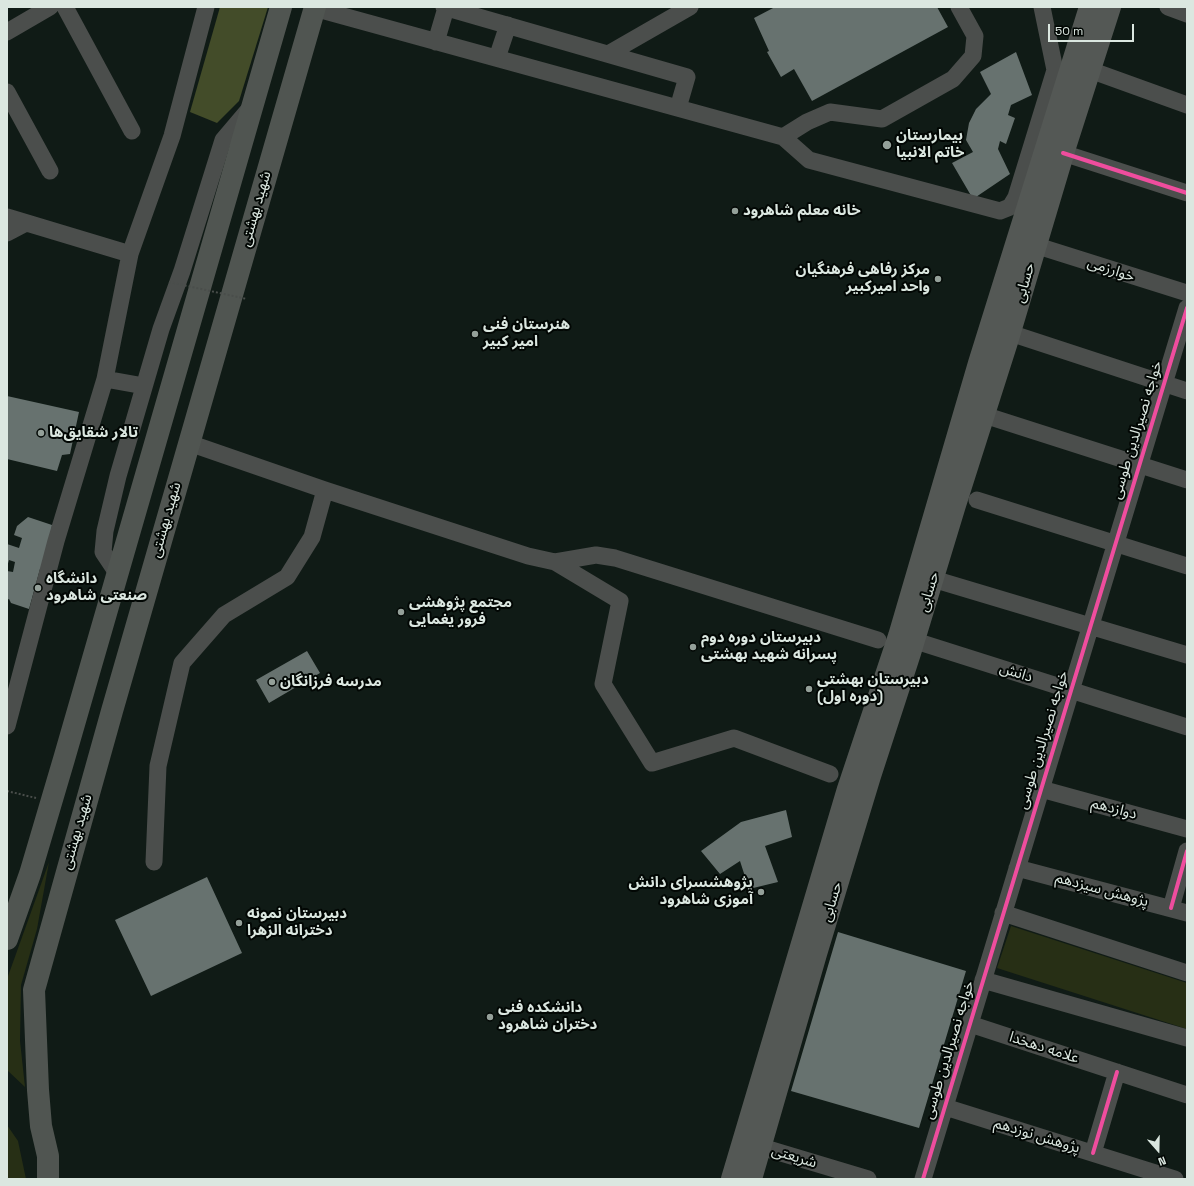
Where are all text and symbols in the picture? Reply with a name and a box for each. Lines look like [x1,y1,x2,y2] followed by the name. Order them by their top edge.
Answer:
[1050,16,1136,42] scale bar
[1055,23,1083,39] text: 50 m
[896,127,964,162] place label: بیمارستان خاتم الانبیا
[881,139,893,151] marker: بیمارستان خاتم الانبیا
[237,169,275,249] street label: شهید بهشتی
[743,202,861,220] place label: خانه معلم شاهرود
[730,206,740,216] marker: خانه معلم شاهرود
[1085,254,1137,286] street label: خوارزمی
[796,261,930,296] place label: مرکز رفاهی فرهنگیان واحد امیرکبیر
[1011,261,1039,305] street label: حسابی
[933,274,943,284] marker: مرکز رفاهی فرهنگیان واحد امیرکبیر
[483,316,570,351] place label: هنرستان فنی امیر کبیر
[470,329,480,339] marker: هنرستان فنی امیر کبیر
[1107,359,1167,501] street label: خواجه نصیرالدین طوسی
[49,424,138,442] place label: تالار شقایق‌‌ها
[36,428,46,438] marker: تالار شقایق‌‌ها
[147,480,185,560] street label: شهید بهشتی
[46,570,147,605] place label: دانشگاه صنعتی شاهرود
[914,570,944,614] street label: حسابی
[33,583,43,593] marker: دانشگاه صنعتی شاهرود
[409,594,512,629] place label: مجتمع پژوهشی فرور یغمایی
[396,607,406,617] marker: مجتمع پژوهشی فرور یغمایی
[701,629,837,664] place label: دبیرستان دوره دوم پسرانه شهید بهشتی
[688,642,698,652] marker: دبیرستان دوره دوم پسرانه شهید بهشتی
[997,659,1035,687] street label: دانش
[1013,669,1073,811] street label: خواجه نصیرالدین طوسی
[817,671,929,706] place label: دبیرستان بهشتی (دوره اول)
[280,673,382,691] place label: مدرسه فرزانگان
[267,677,277,687] marker: مدرسه فرزانگان
[804,684,814,694] marker: دبیرستان بهشتی (دوره اول)
[58,792,96,872] street label: شهید بهشتی
[1089,794,1139,824] street label: دوازدهم
[1053,869,1151,911] street label: پژوهش سیزدهم
[628,874,753,909] place label: پژوهشسرای دانش آموزی شاهرود
[817,880,847,924] street label: حسابی
[756,887,766,897] marker: پژوهشسرای دانش آموزی شاهرود
[247,905,347,940] place label: دبیرستان نمونه دخترانه الزهرا
[234,918,244,928] marker: دبیرستان نمونه دخترانه الزهرا
[919,979,979,1121] street label: خواجه نصیرالدین طوسی
[498,999,597,1034] place label: دانشکده فنی دختران شاهرود
[485,1012,495,1022] marker: دانشکده فنی دختران شاهرود
[1007,1028,1081,1068] street label: علامه دهخدا
[992,1114,1082,1158] street label: پژوهش نوزدهم
[1138,1130,1178,1170] north arrow
[769,1142,819,1172] street label: شریعتی
[1156,1153,1168,1169] text: N

